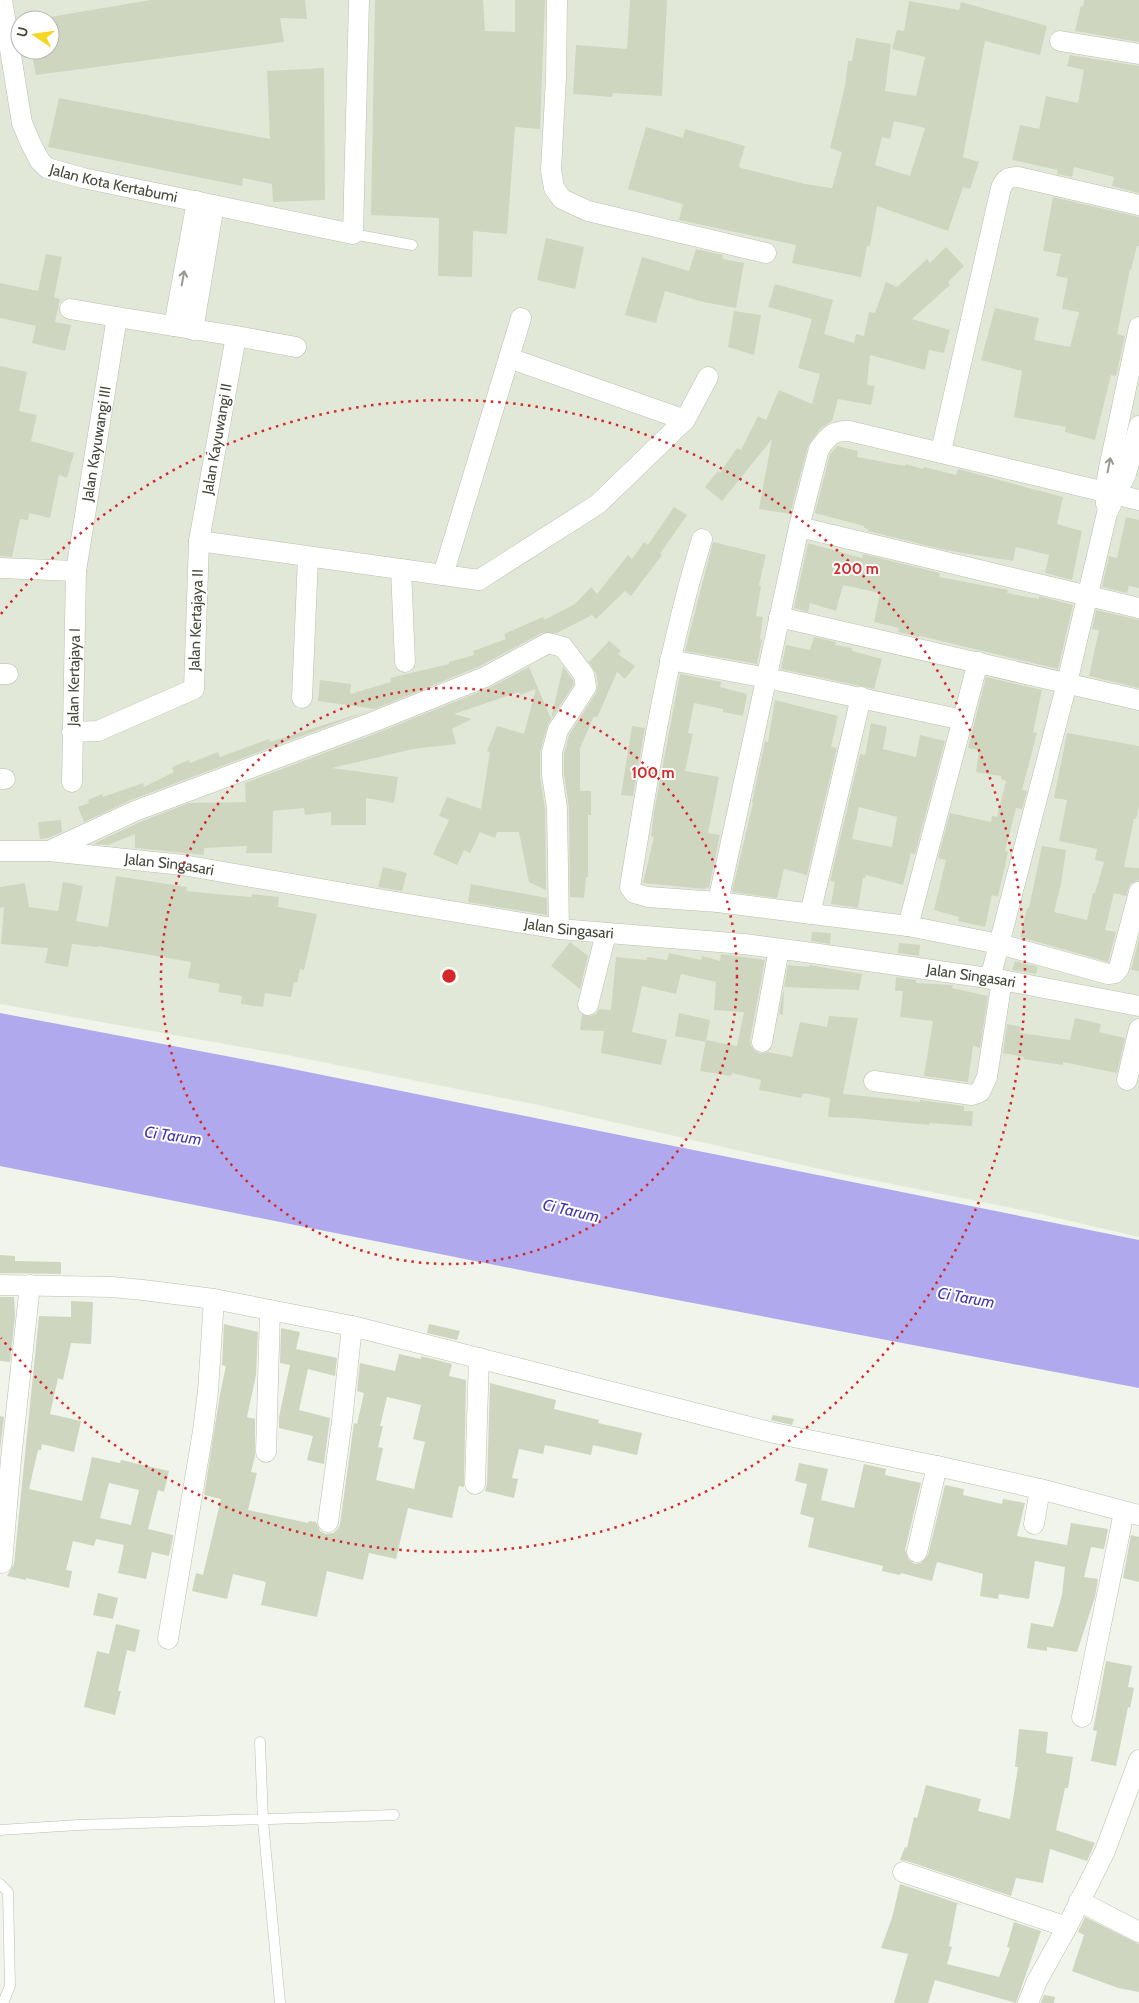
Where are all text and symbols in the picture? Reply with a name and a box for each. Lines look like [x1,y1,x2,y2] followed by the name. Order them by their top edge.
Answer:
[10,10,60,60] north arrow
[12,25,32,39] text: U
[47,160,179,206] street label: Jalan Kota Kertabumi
[178,271,188,287] one-way arrow
[198,382,236,497] street label: Jalan Kayuwangi II
[78,385,115,504] street label: Jalan Kayuwangi III
[1105,457,1115,473] one-way arrow
[833,560,879,578] text: 200 m
[185,569,207,672] street label: Jalan Kertajaya II
[64,628,84,727] street label: Jalan Kertajaya I
[631,764,675,782] text: 100 m
[123,850,215,879] street label: Jalan Singasari
[522,914,614,942] street label: Jalan Singasari
[924,960,1017,991] street label: Jalan Singasari
[440,967,458,985] centre of rings
[143,1122,203,1149] water label: Ci Tarum
[541,1195,601,1226] water label: Ci Tarum
[936,1283,996,1312] water label: Ci Tarum

